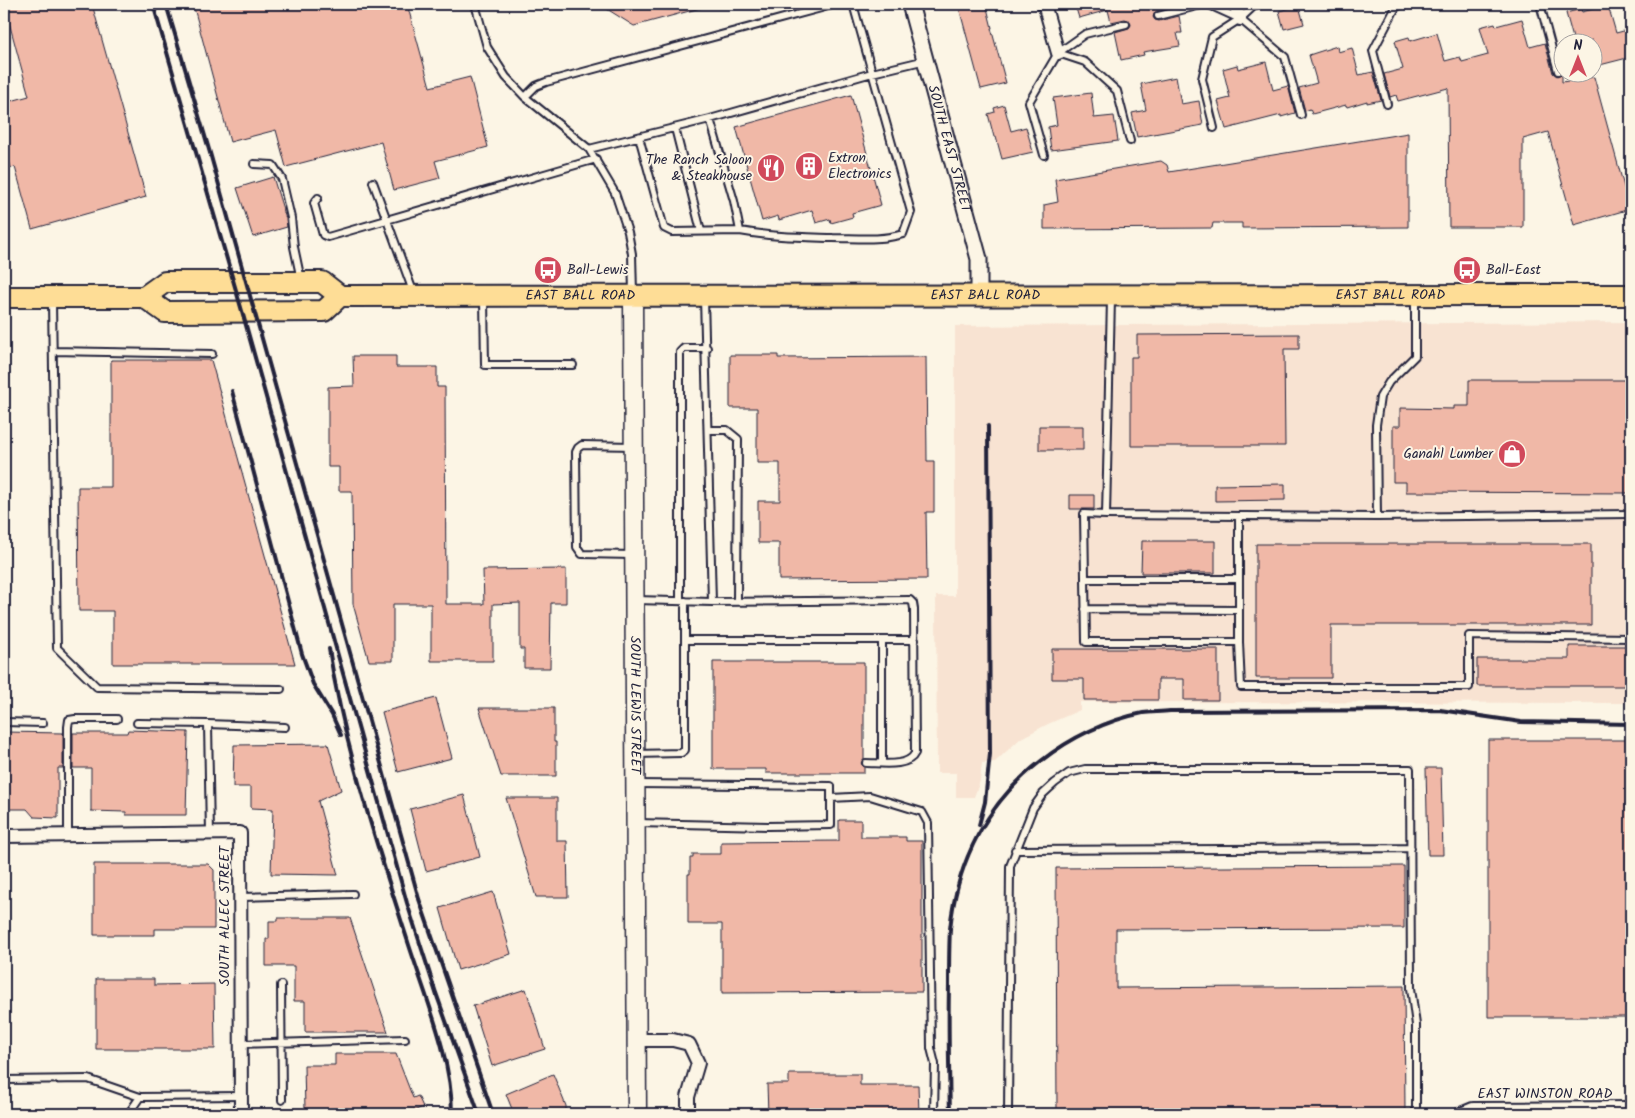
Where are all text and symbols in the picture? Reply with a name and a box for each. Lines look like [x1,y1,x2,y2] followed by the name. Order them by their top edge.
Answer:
[1552,32,1602,82] north arrow
[1574,35,1583,57] text: N
[921,83,977,216] street label: SOUTH EAST STREET
[828,147,892,185] place label: Extron Electronics
[646,149,753,187] place label: The Ranch Saloon & Steakhouse
[794,151,824,181] building icon: Extron Electronics
[756,153,786,183] restaurant icon: The Ranch Saloon & Steakhouse
[533,255,563,285] bus stop icon: Ball-Lewis
[1452,255,1482,285] bus stop icon: Ball-East
[567,259,628,281] place label: Ball-Lewis
[1486,259,1541,281] place label: Ball-East
[930,284,1040,307] street label: EAST BALL ROAD
[1335,284,1445,306] street label: EAST BALL ROAD
[525,285,635,307] street label: EAST BALL ROAD
[1497,439,1527,469] shop icon: Ganahl Lumber
[1403,443,1494,465] place label: Ganahl Lumber
[624,636,646,776] street label: SOUTH LEWIS STREET
[214,845,236,986] street label: SOUTH ALLEC STREET
[1478,1083,1612,1105] street label: EAST WINSTON ROAD

